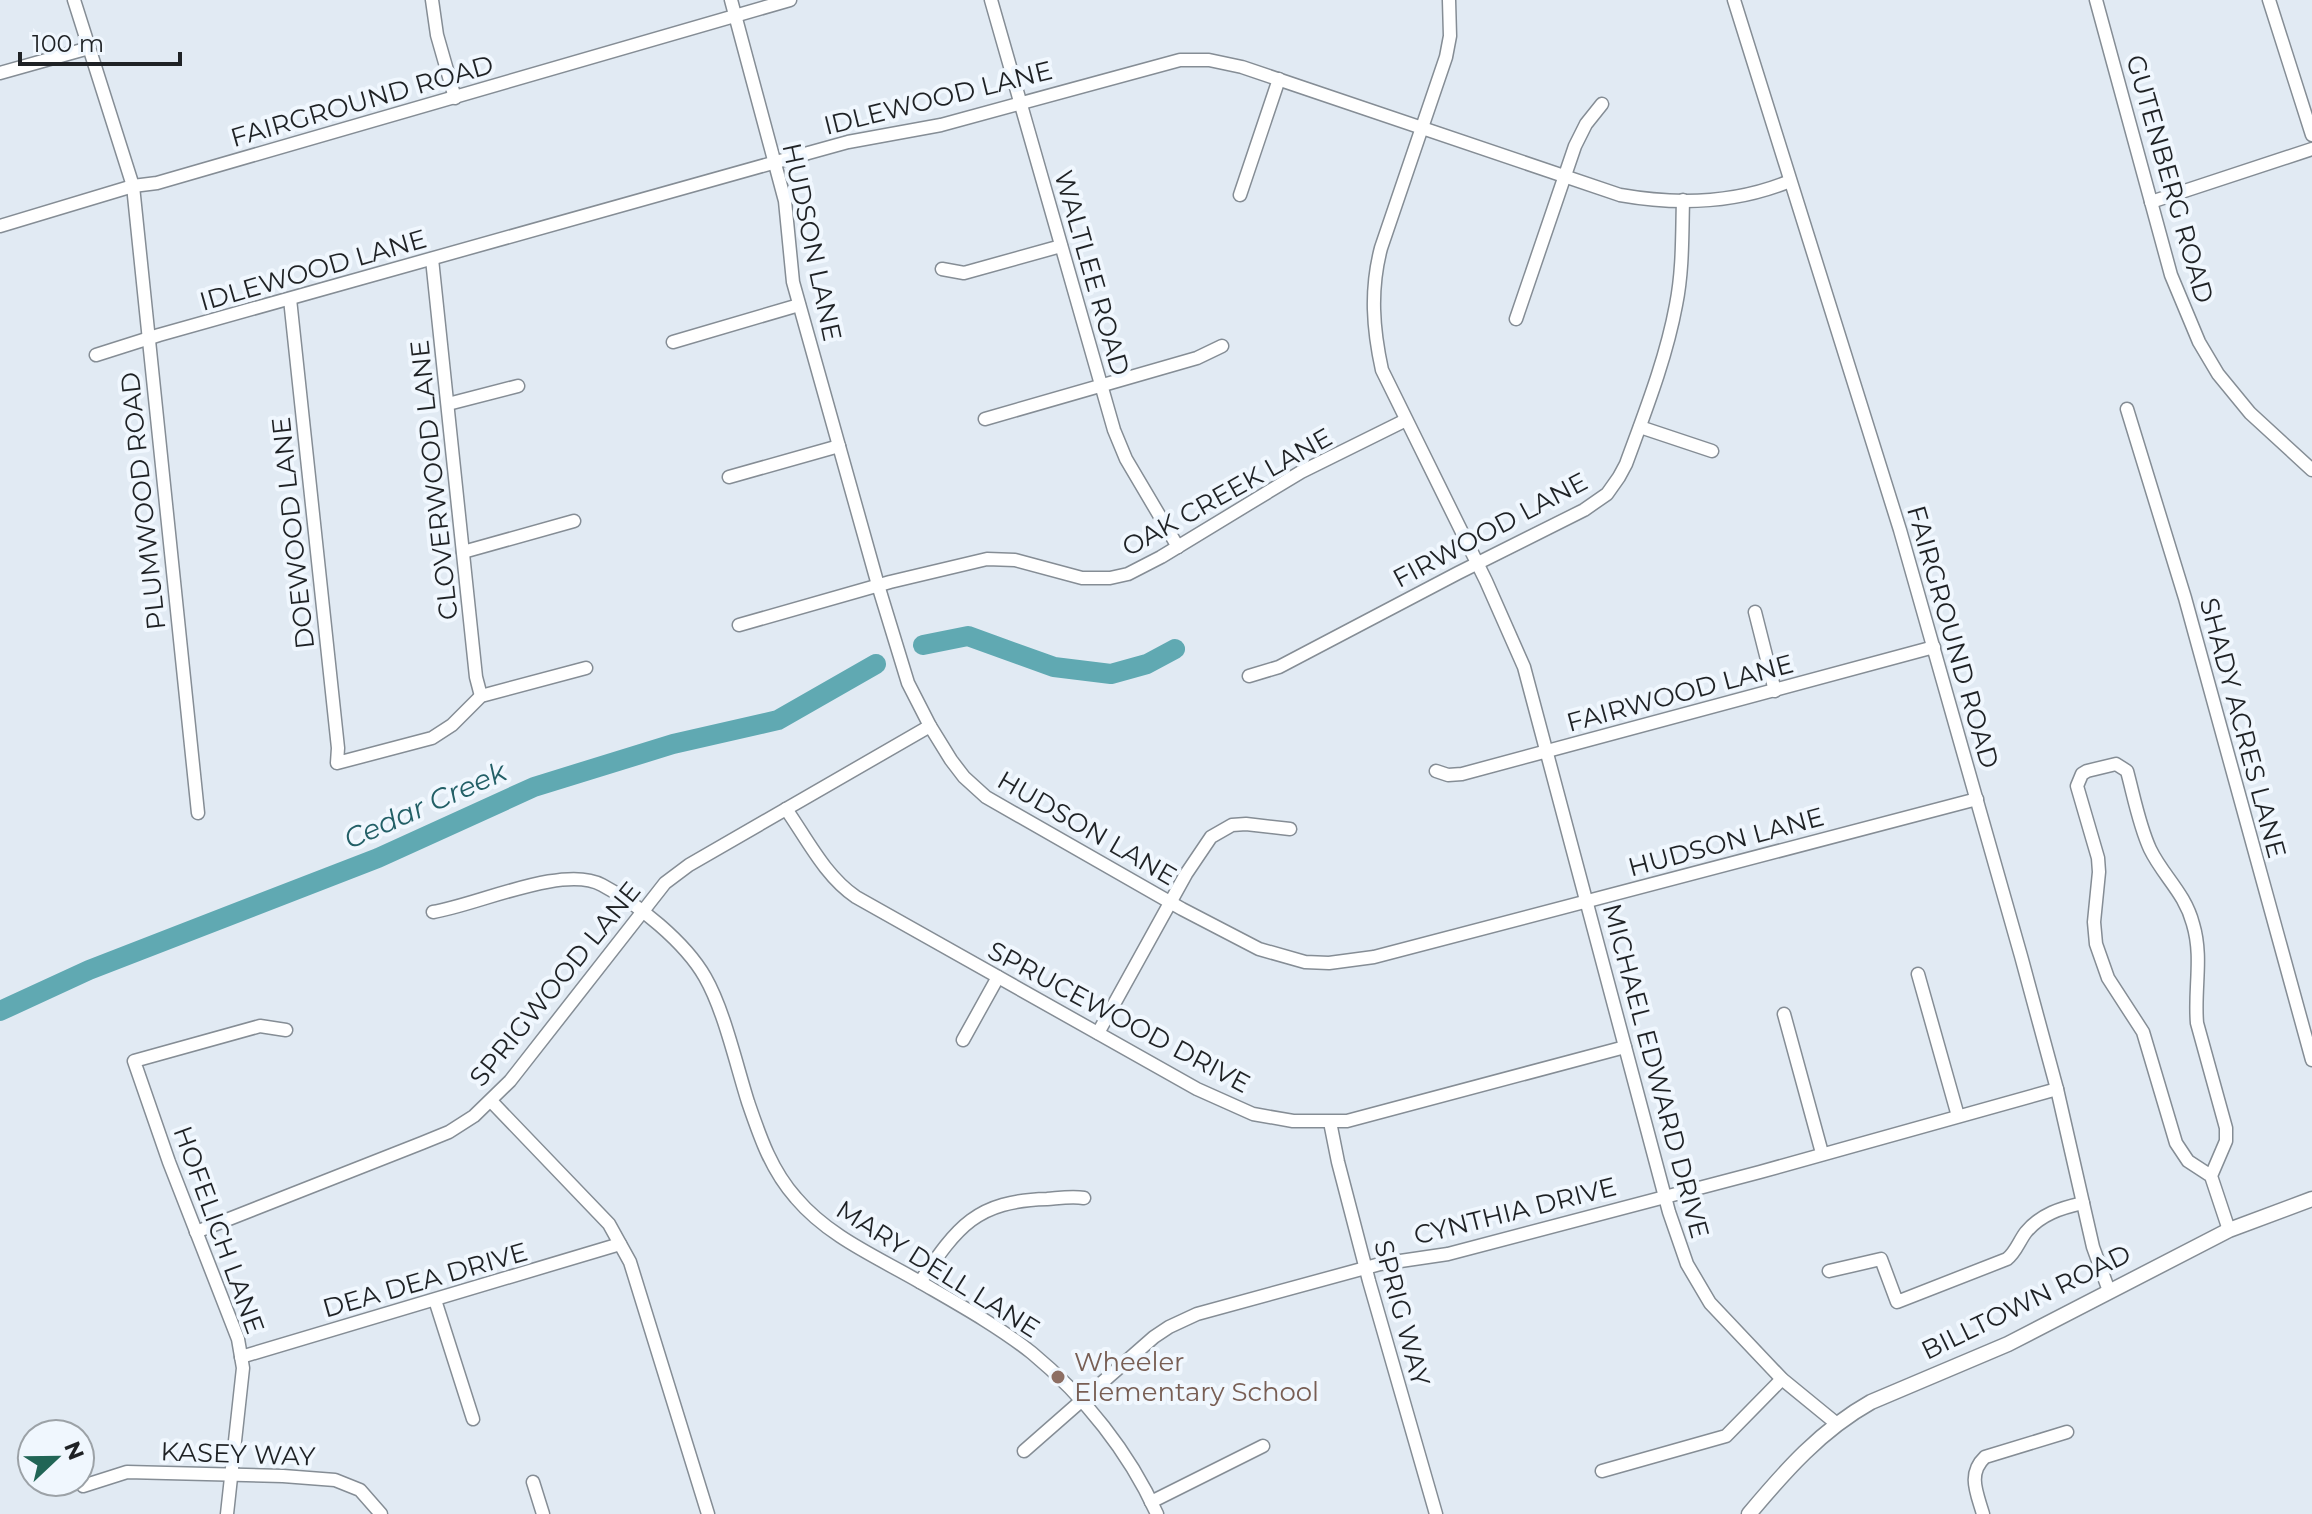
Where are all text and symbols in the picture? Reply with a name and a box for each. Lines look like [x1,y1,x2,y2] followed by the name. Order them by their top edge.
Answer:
[20,16,180,66] scale bar
[32,29,104,58] text: 100 m
[227,48,497,154] street label: FAIRGROUND ROAD
[2119,51,2221,307] street label: GUTENBERG ROAD
[820,54,1056,142] street label: IDLEWOOD LANE
[775,140,849,344] street label: HUDSON LANE
[1047,167,1137,379] street label: WALTLEE ROAD
[196,222,430,318] street label: IDLEWOOD LANE
[403,338,465,622] street label: CLOVERWOOD LANE
[114,370,172,632] street label: PLUMWOOD ROAD
[265,415,321,651] street label: DOEWOOD LANE
[1116,421,1338,563] street label: OAK CREEK LANE
[1387,465,1593,595] street label: FIRWOOD LANE
[1900,502,2006,772] street label: FAIRGROUND ROAD
[2193,594,2293,862] street label: SHADY ACRES LANE
[1563,647,1797,739] street label: FAIRWOOD LANE
[338,753,513,856] water label: Cedar Creek
[992,764,1182,892] street label: HUDSON LANE
[1625,800,1827,884] street label: HUDSON LANE
[463,875,647,1093] street label: SPRIGWOOD LANE
[1596,900,1716,1242] street label: MICHAEL EDWARD DRIVE
[982,934,1256,1100] street label: SPRUCEWOOD DRIVE
[167,1122,271,1338] street label: HOFELICH LANE
[1410,1170,1620,1252] street label: CYNTHIA DRIVE
[830,1193,1046,1345] street label: MARY DELL LANE
[319,1235,531,1325] street label: DEA DEA DRIVE
[1367,1236,1437,1390] street label: SPRIG WAY
[1916,1237,2136,1367] street label: BILLTOWN ROAD
[1074,1346,1319,1408] place label: Wheeler Elementary School
[1049,1368,1067,1386] marker: Wheeler Elementary School
[16,1418,96,1498] north arrow
[160,1435,316,1473] street label: KASEY WAY
[58,1437,90,1464] text: N

